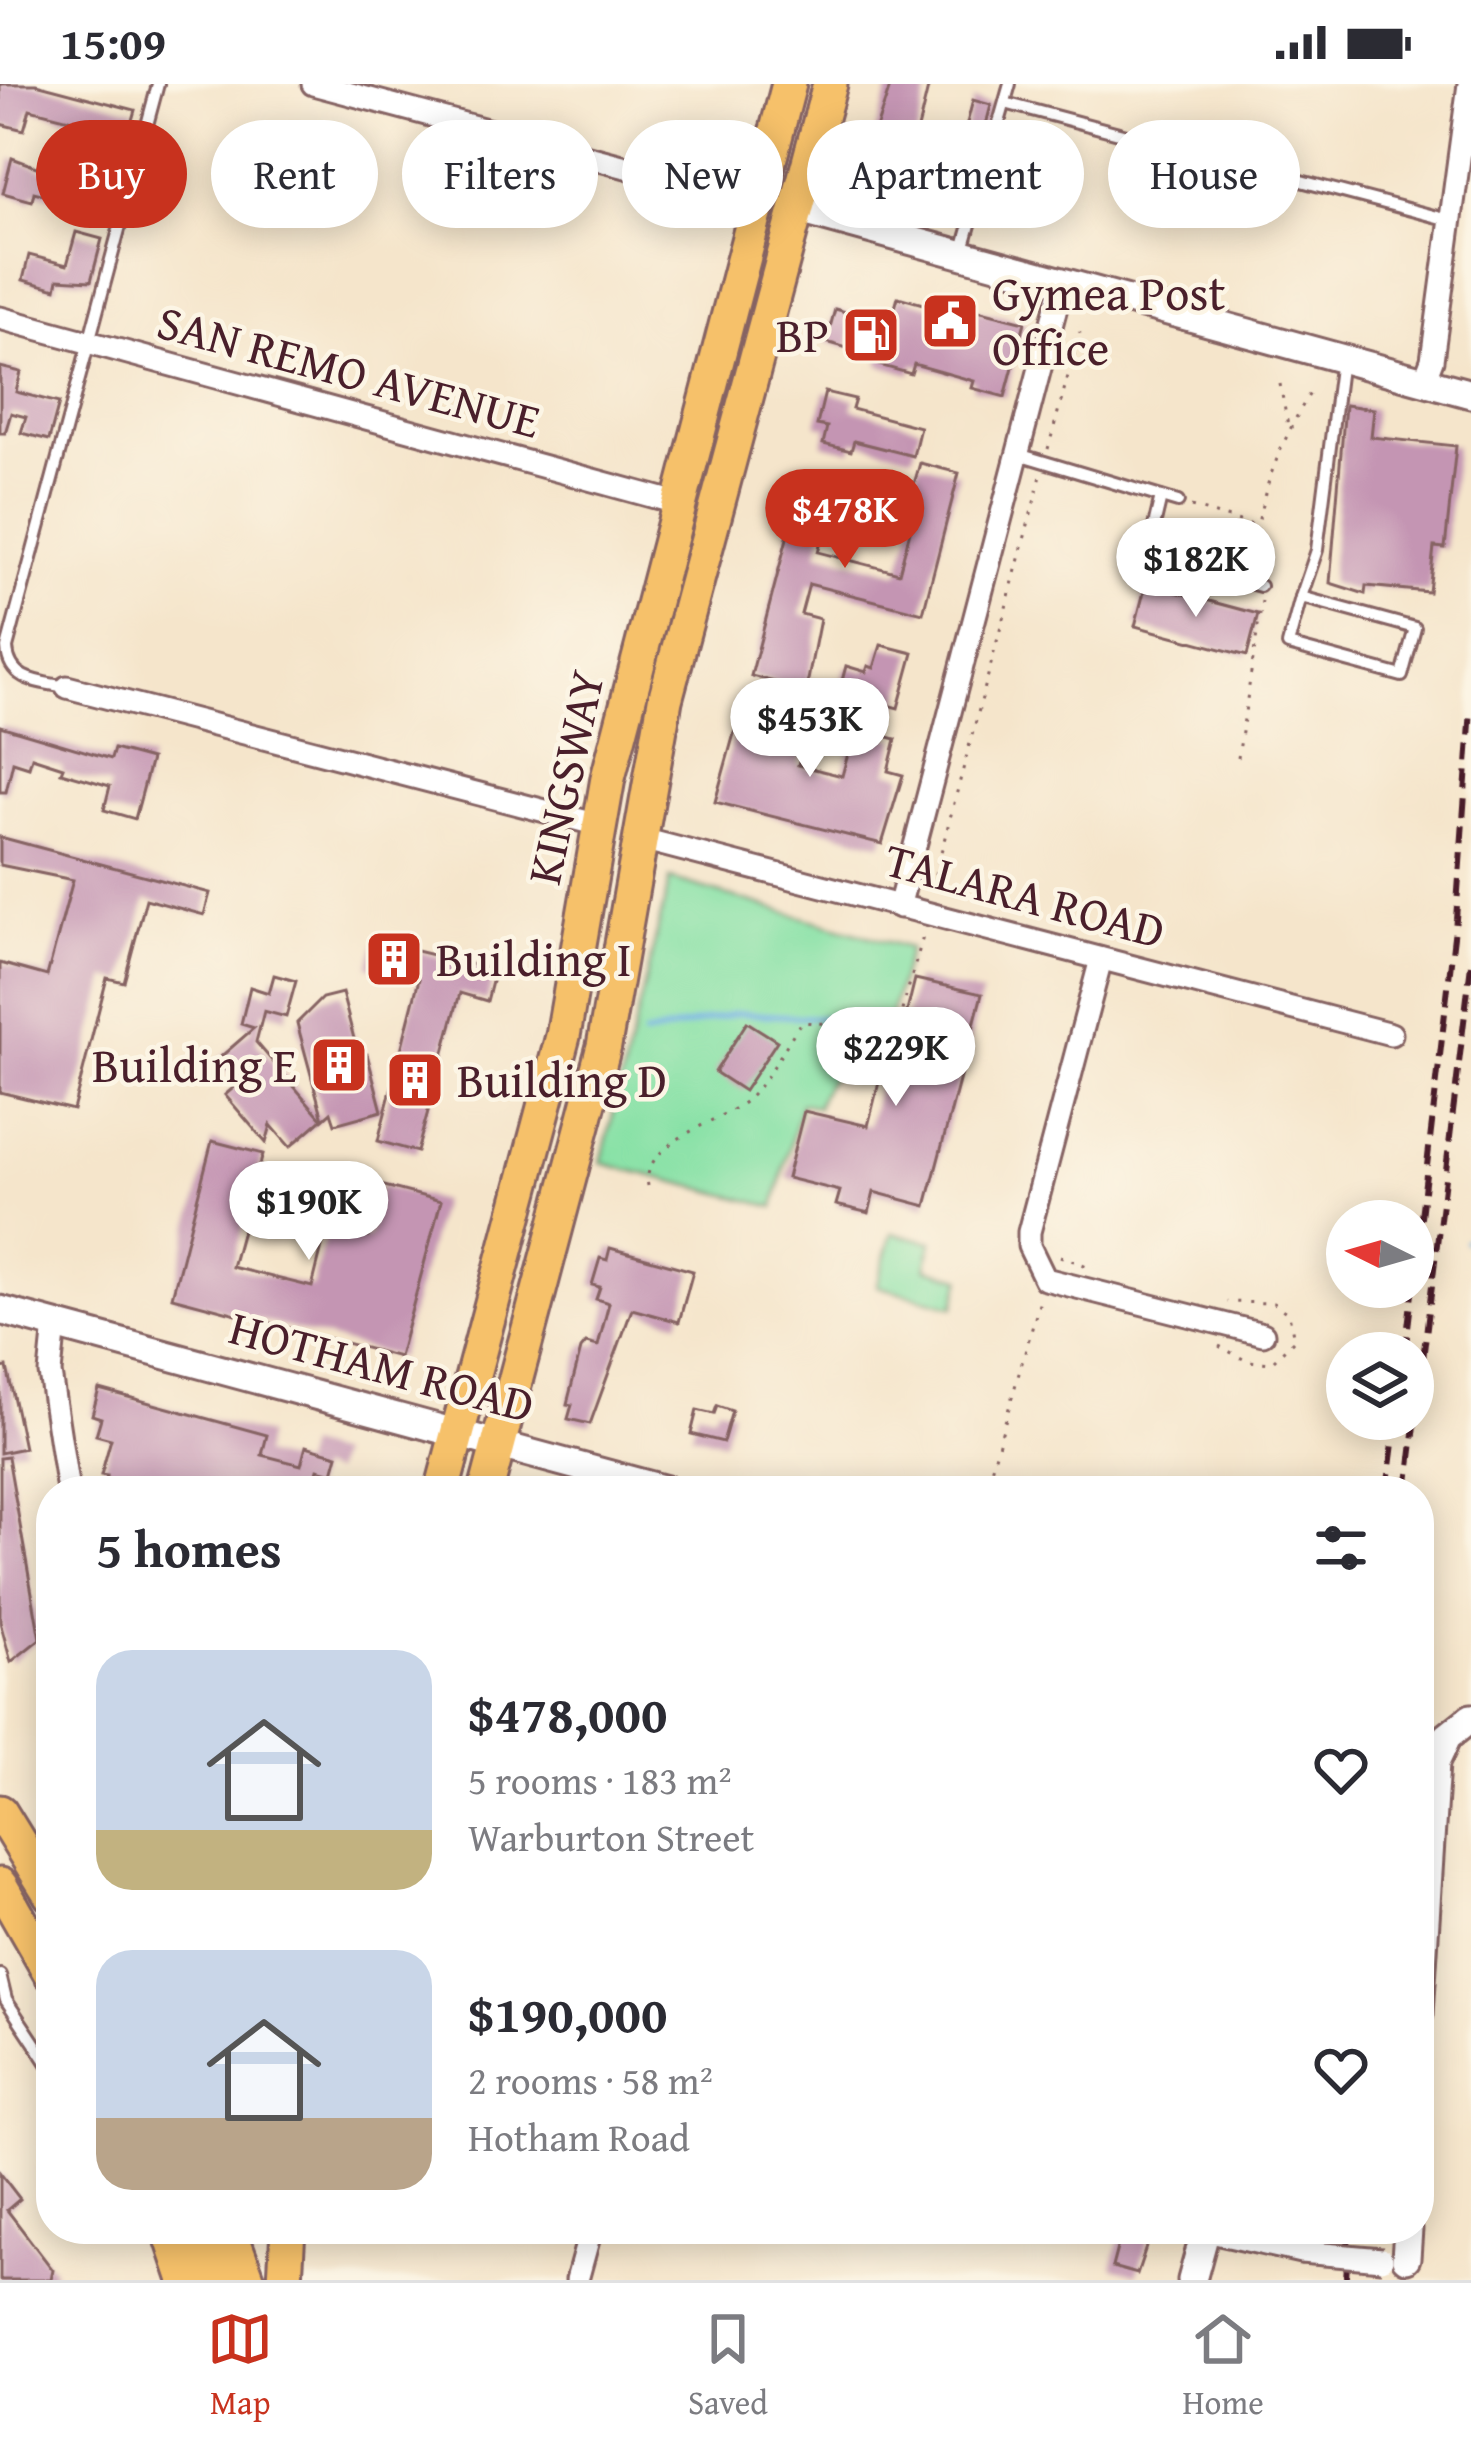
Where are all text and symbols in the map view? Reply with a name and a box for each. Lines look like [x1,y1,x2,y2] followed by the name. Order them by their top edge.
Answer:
[60,10,166,75] text: 15:09
[36,120,187,228] chip: Buy
[211,120,378,228] chip: Rent
[402,120,598,228] chip: Filters
[622,120,783,228] chip: New
[807,120,1084,228] chip: Apartment
[1108,120,1300,228] chip: House
[992,257,1226,383] place label: Gymea Post Office
[150,285,549,456] street label: SAN REMO AVENUE
[919,290,981,352] public building icon: Gymea Post Office
[776,299,829,370] place label: BP
[840,304,902,366] fuel station icon: BP
[761,469,929,571] pin: $478K
[792,479,898,536] text: $478K
[1112,518,1280,620] pin: $182K
[1143,528,1249,585] text: $182K
[507,663,622,890] street label: KINGSWAY
[726,678,894,780] pin: $453K
[757,688,863,745] text: $453K
[877,823,1173,966] street label: TALARA ROAD
[436,923,631,994] place label: Building I
[363,928,425,990] building icon: Building I
[812,1007,980,1109] pin: $229K
[843,1017,949,1074] text: $229K
[92,1029,297,1100] place label: Building E
[308,1034,370,1096] building icon: Building E
[457,1044,667,1115] place label: Building D
[384,1049,446,1111] building icon: Building D
[225,1161,393,1263] pin: $190K
[256,1171,362,1228] text: $190K
[1326,1200,1434,1308] north arrow
[1326,1200,1434,1440] map controls
[222,1291,542,1440] street label: HOTHAM ROAD
[1326,1332,1434,1440] button: layers
[96,1511,282,1586] text: 5 homes
[1308,1515,1374,1581] icon: filters
[468,1676,667,1751] text: $478,000
[192,1698,336,1842] icon: home
[1308,1737,1374,1803] icon: heart
[468,1751,732,1808] text: 5 rooms · 183 m²
[468,1808,754,1865] text: Warburton Street
[468,1976,667,2051] text: $190,000
[192,1998,336,2142] icon: home
[1308,2037,1374,2103] icon: heart
[468,2051,713,2108] text: 2 rooms · 58 m²
[468,2108,690,2165] text: Hotham Road
[207,2306,273,2426] tab: Map
[688,2306,768,2426] tab: Saved
[1182,2306,1264,2426] tab: Home

